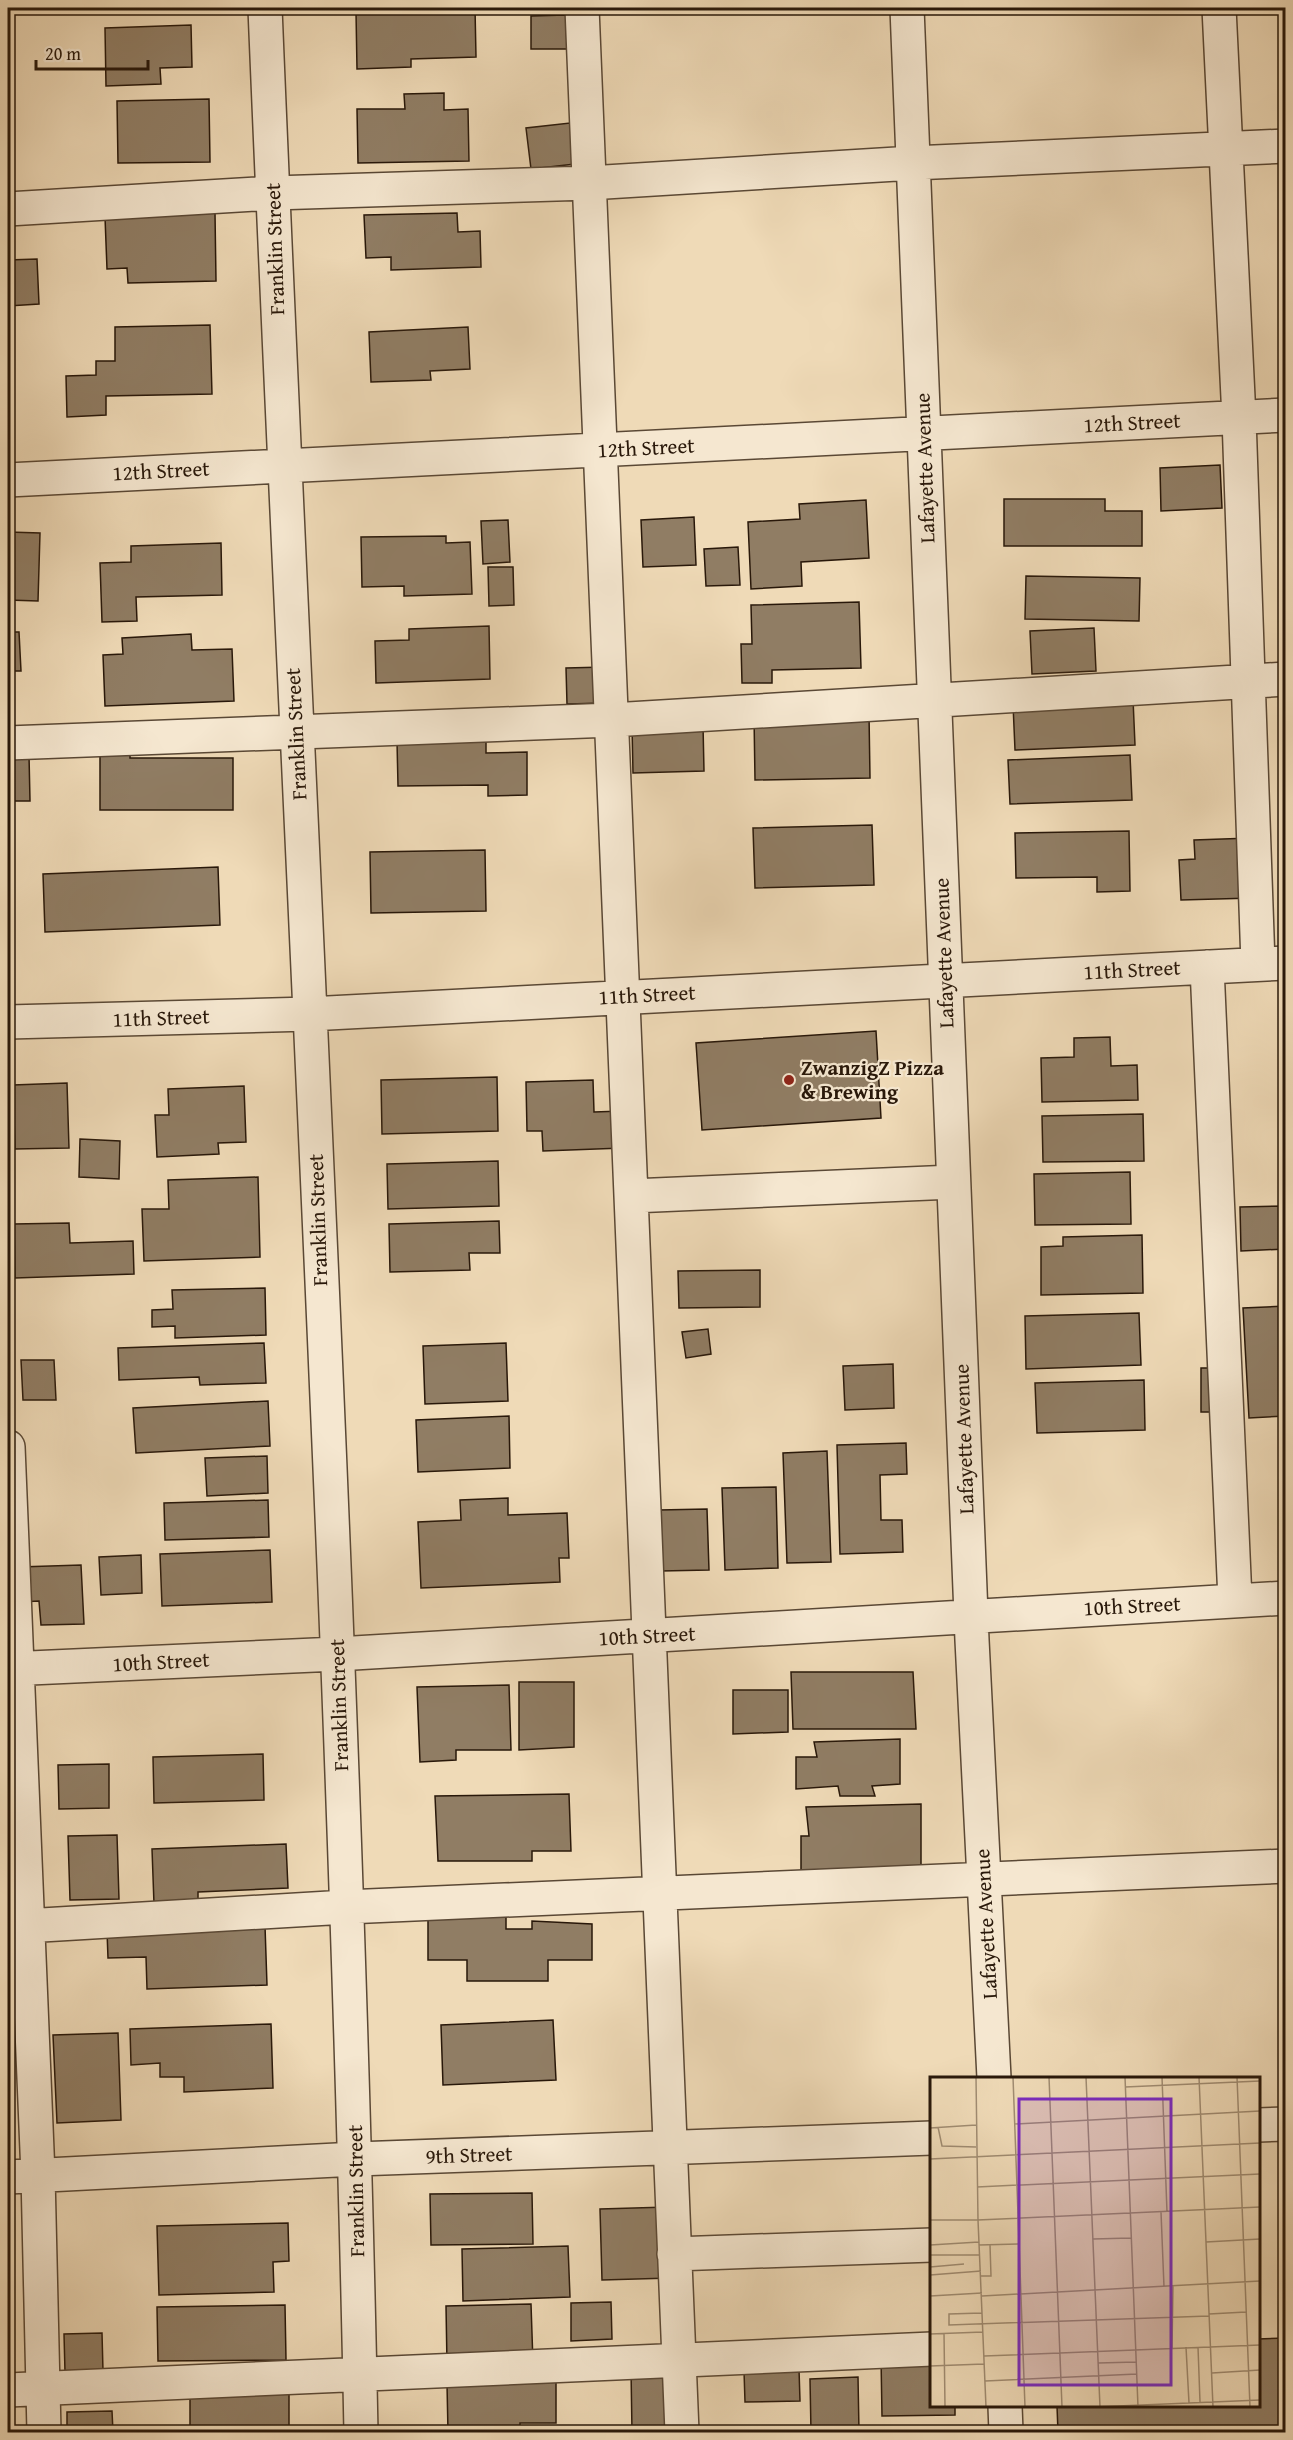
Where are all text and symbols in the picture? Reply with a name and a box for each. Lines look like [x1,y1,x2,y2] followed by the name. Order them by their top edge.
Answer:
[36,33,148,71] scale bar
[45,40,81,67] text: 20 m
[257,182,292,316] street label: Franklin Street
[906,392,943,544] street label: Lafayette Avenue
[1083,404,1182,441] street label: 12th Street
[597,429,696,466] street label: 12th Street
[112,452,211,489] street label: 12th Street
[277,667,314,801] street label: Franklin Street
[925,877,962,1029] street label: Lafayette Avenue
[1083,951,1182,988] street label: 11th Street
[598,976,697,1013] street label: 11th Street
[112,1000,211,1035] street label: 11th Street
[801,1052,944,1107] place label: ZwanzigZ Pizza & Brewing
[782,1073,796,1087] marker: ZwanzigZ Pizza & Brewing
[300,1153,335,1287] street label: Franklin Street
[945,1363,982,1515] street label: Lafayette Avenue
[1083,1587,1182,1624] street label: 10th Street
[598,1617,697,1654] street label: 10th Street
[321,1638,356,1772] street label: Franklin Street
[112,1643,211,1680] street label: 10th Street
[966,1848,1005,2000] street label: Lafayette Avenue
[930,2077,1260,2407] inset map
[339,2124,372,2257] street label: Franklin Street
[425,2137,514,2172] street label: 9th Street

